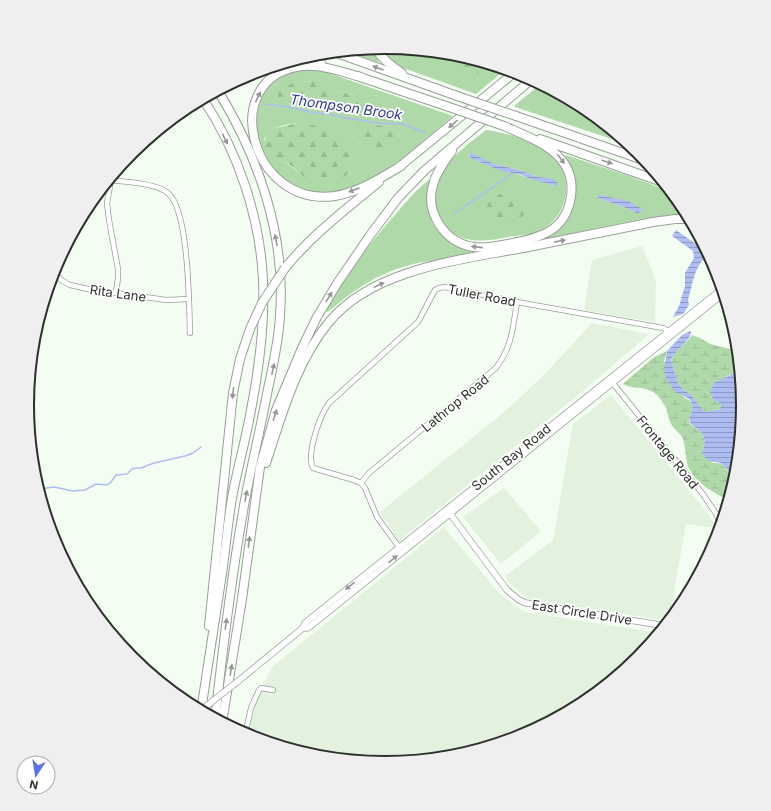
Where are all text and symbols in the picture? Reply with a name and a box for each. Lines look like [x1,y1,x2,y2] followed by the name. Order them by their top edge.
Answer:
[372,65,384,71] one-way arrow
[289,90,404,123] water label: Thompson Brook
[255,91,261,103] one-way arrow
[447,120,458,128] one-way arrow
[222,133,228,145] one-way arrow
[557,154,565,165] one-way arrow
[601,159,613,165] one-way arrow
[347,187,359,193] one-way arrow
[273,234,279,246] one-way arrow
[553,237,566,243] one-way arrow
[470,244,483,250] one-way arrow
[89,281,147,305] street label: Rita Lane
[447,281,517,309] street label: Tuller Road
[374,282,385,288] one-way arrow
[326,291,333,303] one-way arrow
[270,363,276,375] one-way arrow
[418,371,492,435] street label: Lathrop Road
[230,387,236,399] one-way arrow
[272,408,278,420] one-way arrow
[634,412,702,492] street label: Frontage Road
[468,420,554,494] street label: South Bay Road
[243,490,249,502] one-way arrow
[246,536,252,548] one-way arrow
[388,555,399,563] one-way arrow
[345,582,356,590] one-way arrow
[531,596,633,628] street label: East Circle Drive
[223,618,229,631] one-way arrow
[228,664,234,676] one-way arrow
[16,755,56,795] north arrow
[28,777,39,793] text: N

